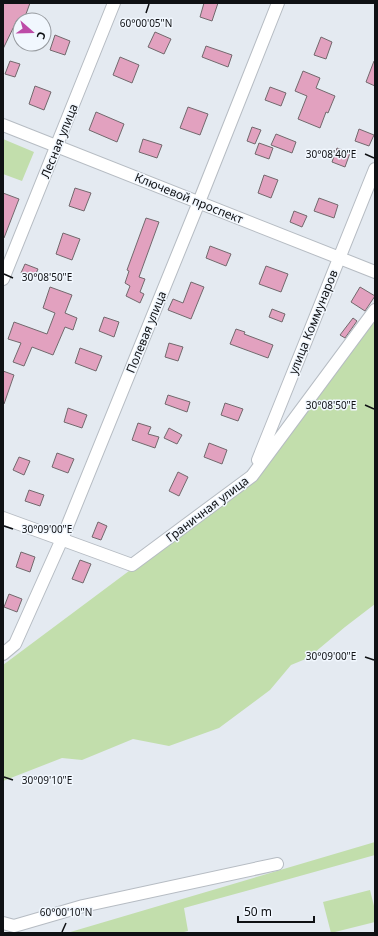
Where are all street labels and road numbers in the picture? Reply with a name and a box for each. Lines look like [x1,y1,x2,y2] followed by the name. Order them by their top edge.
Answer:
[36,101,82,181] street label: Лесная улица
[132,168,246,228] street label: Ключевой проспект
[284,267,342,377] street label: улица Коммунаров
[122,288,170,376] street label: Полевая улица
[162,472,252,546] street label: Граничная улица

